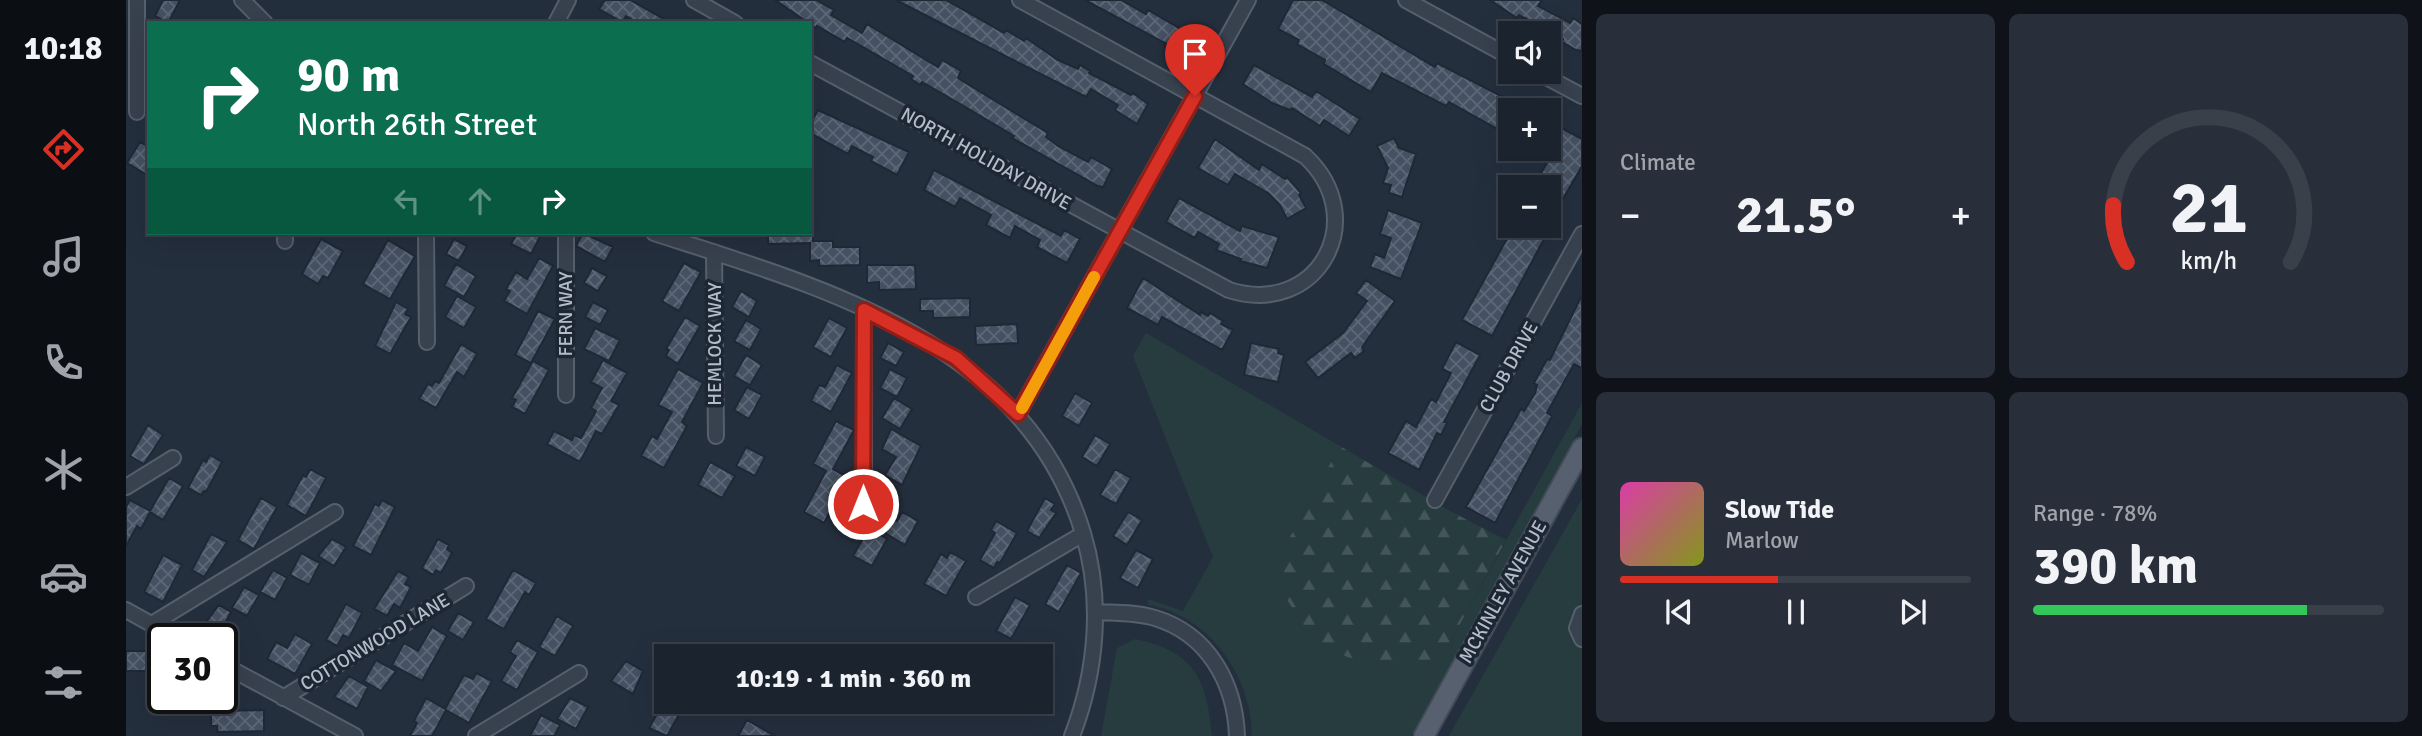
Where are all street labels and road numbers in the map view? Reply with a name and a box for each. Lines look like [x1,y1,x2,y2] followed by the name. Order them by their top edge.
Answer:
[897,102,1075,216] street label: NORTH HOLIDAY DRIVE
[554,271,578,357] street label: FERN WAY
[703,282,727,406] street label: HEMLOCK WAY
[1474,317,1544,417] street label: CLUB DRIVE
[1454,516,1552,668] street label: MCKINLEY AVENUE
[296,588,454,696] street label: COTTONWOOD LANE

